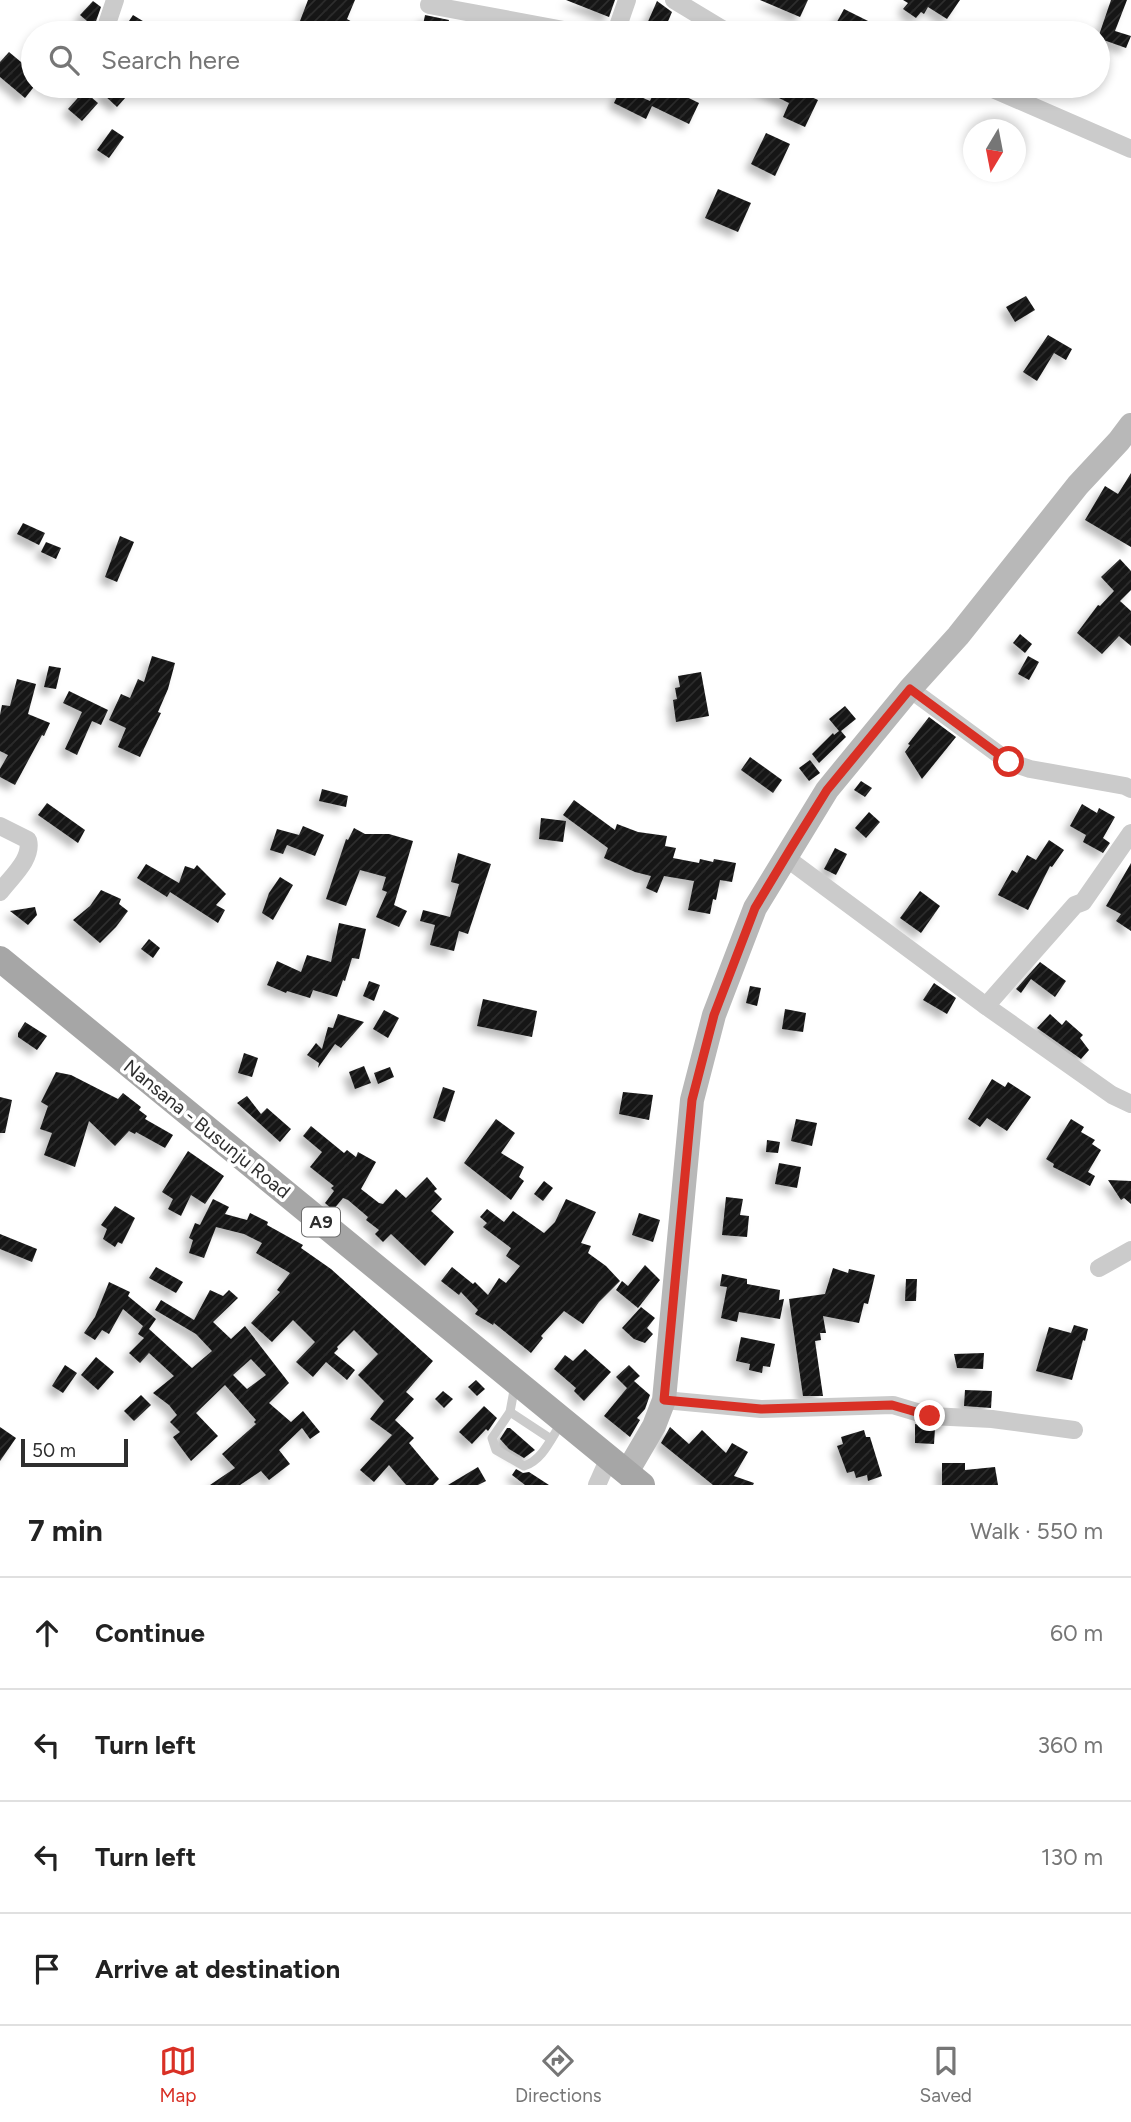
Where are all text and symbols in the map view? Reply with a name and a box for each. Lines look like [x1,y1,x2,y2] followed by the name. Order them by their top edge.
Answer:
[21,21,1110,98] search box
[45,41,83,79] icon: search
[101,44,240,76] text: Search here
[963,119,1026,182] north arrow
[993,746,1024,777] route start
[119,1055,295,1203] street label: Nansana - Busunju Road
[302,1208,340,1237] road number: A9
[914,1400,945,1431] route end
[21,1436,128,1468] scale bar
[32,1439,76,1462] text: 50 m
[28,1512,103,1549] text: 7 min
[970,1517,1103,1545] text: Walk · 550 m
[28,1614,66,1652] icon: ahead
[95,1617,205,1649] text: Continue
[1050,1619,1103,1647] text: 60 m
[28,1726,66,1764] icon: left
[95,1729,196,1761] text: Turn left
[1037,1731,1103,1759] text: 360 m
[28,1838,66,1876] icon: left
[95,1841,196,1873] text: Turn left
[1041,1843,1103,1871] text: 130 m
[28,1950,66,1988] icon: arrive
[95,1953,340,1985] text: Arrive at destination
[159,2042,197,2107] tab: Map
[515,2042,602,2107] tab: Directions
[920,2042,972,2107] tab: Saved

